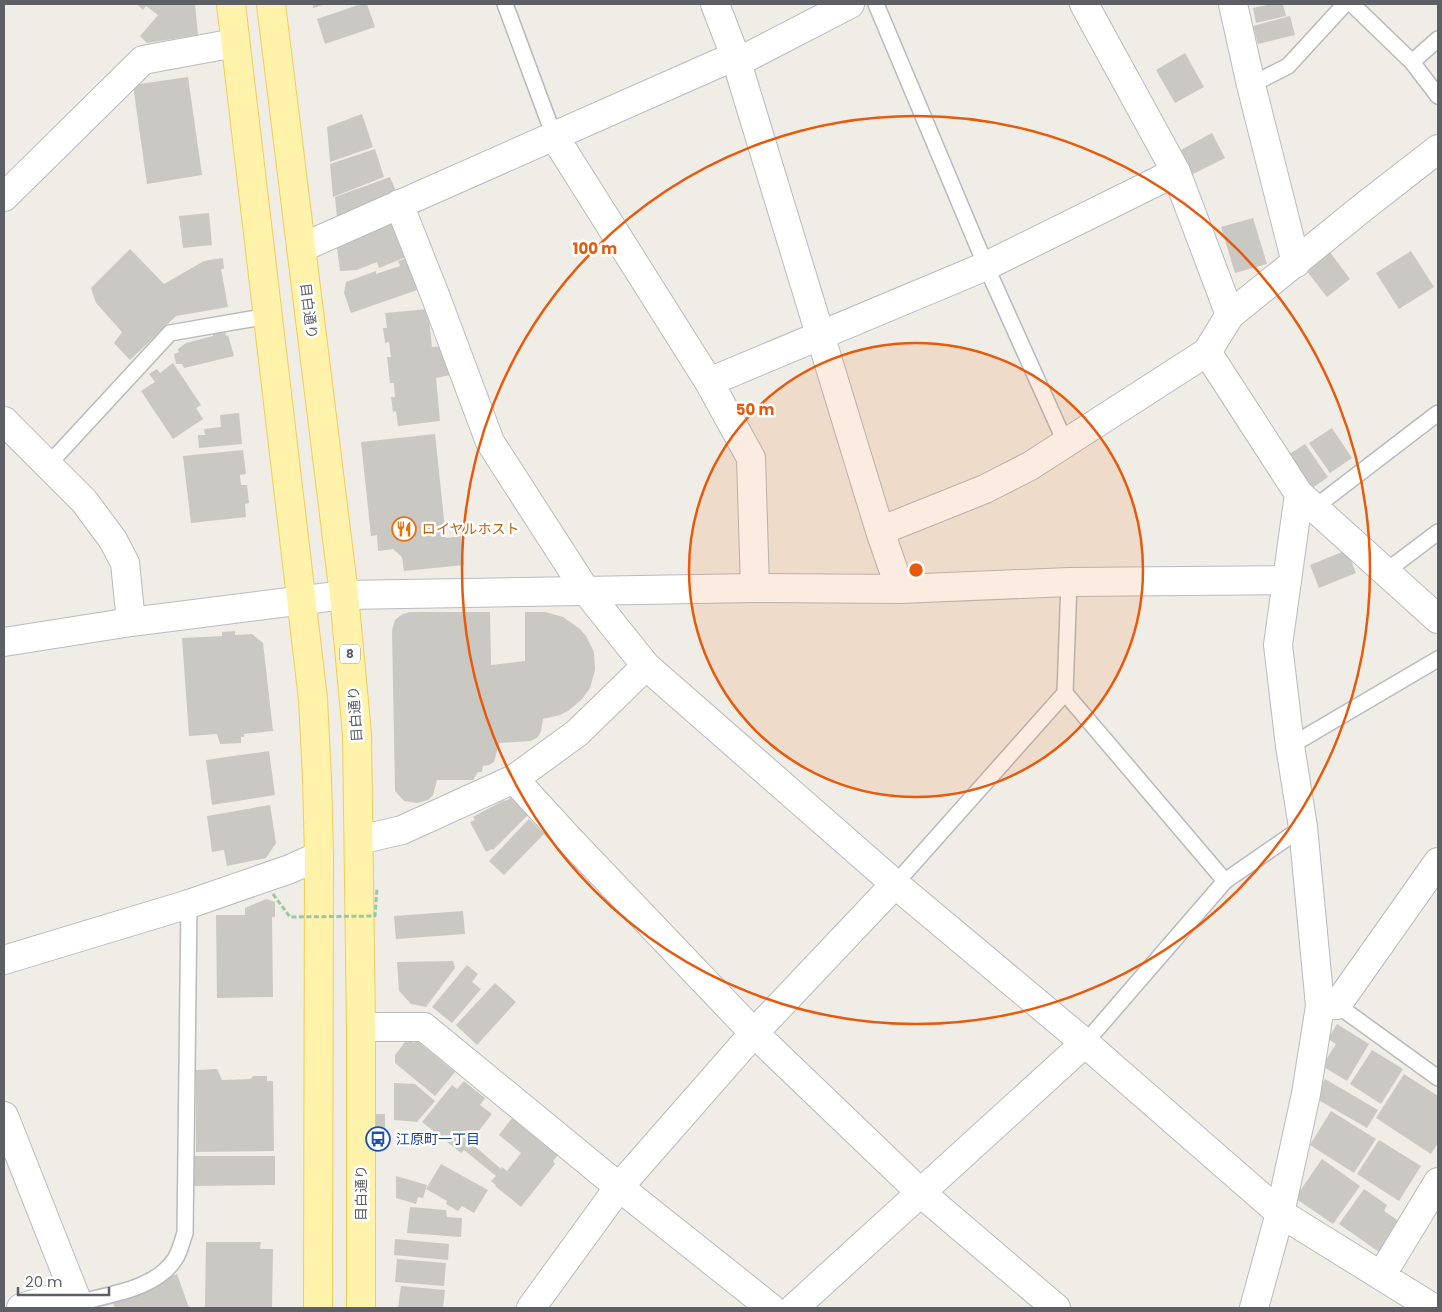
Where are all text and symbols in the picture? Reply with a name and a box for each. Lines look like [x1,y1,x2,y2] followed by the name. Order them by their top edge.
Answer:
[573,238,617,259] text: 100 m
[296,282,322,340] street label: 目白通り
[736,399,774,420] text: 50 m
[391,516,417,542] restaurant icon: ロイヤルホスト
[422,519,520,539] place label: ロイヤルホスト
[907,561,925,579] centre of rings
[340,644,360,664] road number: 8
[343,685,367,743] street label: 目白通り
[365,1126,391,1152] bus stop icon: 江原町一丁目
[396,1129,480,1149] place label: 江原町一丁目
[351,1165,371,1221] street label: 目白通り
[18,1264,109,1296] scale bar
[25,1271,63,1292] text: 20 m

